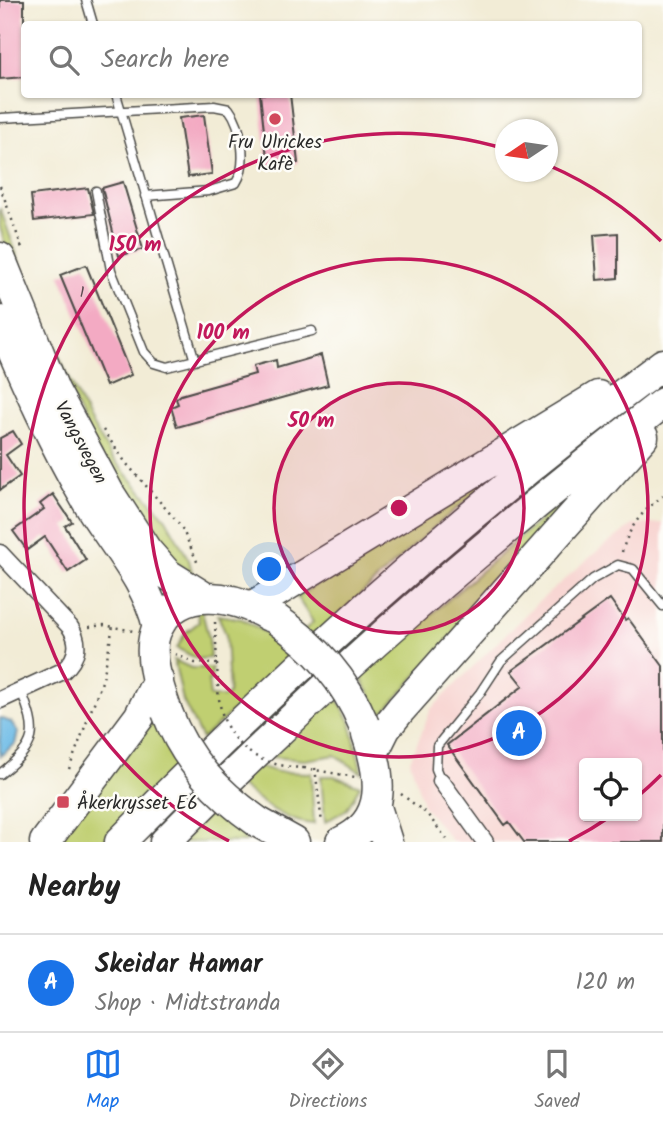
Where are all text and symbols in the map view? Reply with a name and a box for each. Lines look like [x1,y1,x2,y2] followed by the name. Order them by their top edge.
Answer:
[21,21,642,98] search box
[101,39,229,81] text: Search here
[45,41,83,79] icon: search
[267,111,283,127] marker: Fru Ulrickes Kafè
[495,119,558,182] north arrow
[228,128,322,180] place label: Fru Ulrickes Kafè
[108,229,162,262] text: 150 m
[79,280,85,305] house number: 1
[196,317,250,350] text: 100 m
[46,396,115,490] street label: Vangsvegen
[287,405,334,438] text: 50 m
[387,496,411,520] centre of rings
[252,552,286,586] your location
[496,707,542,759] pin: A
[579,758,642,821] map controls
[579,758,642,821] button: locate
[77,789,198,819] place label: Åkerkrysset E6
[55,794,71,810] marker: Åkerkrysset E6
[28,864,120,912] text: Nearby
[95,944,262,986] text: Skeidar Hamar
[44,965,58,1001] text: A
[575,965,635,1001] text: 120 m
[95,986,280,1022] text: Shop · Midtstranda
[84,1045,122,1117] tab: Map
[289,1045,367,1117] tab: Directions
[534,1045,579,1117] tab: Saved

